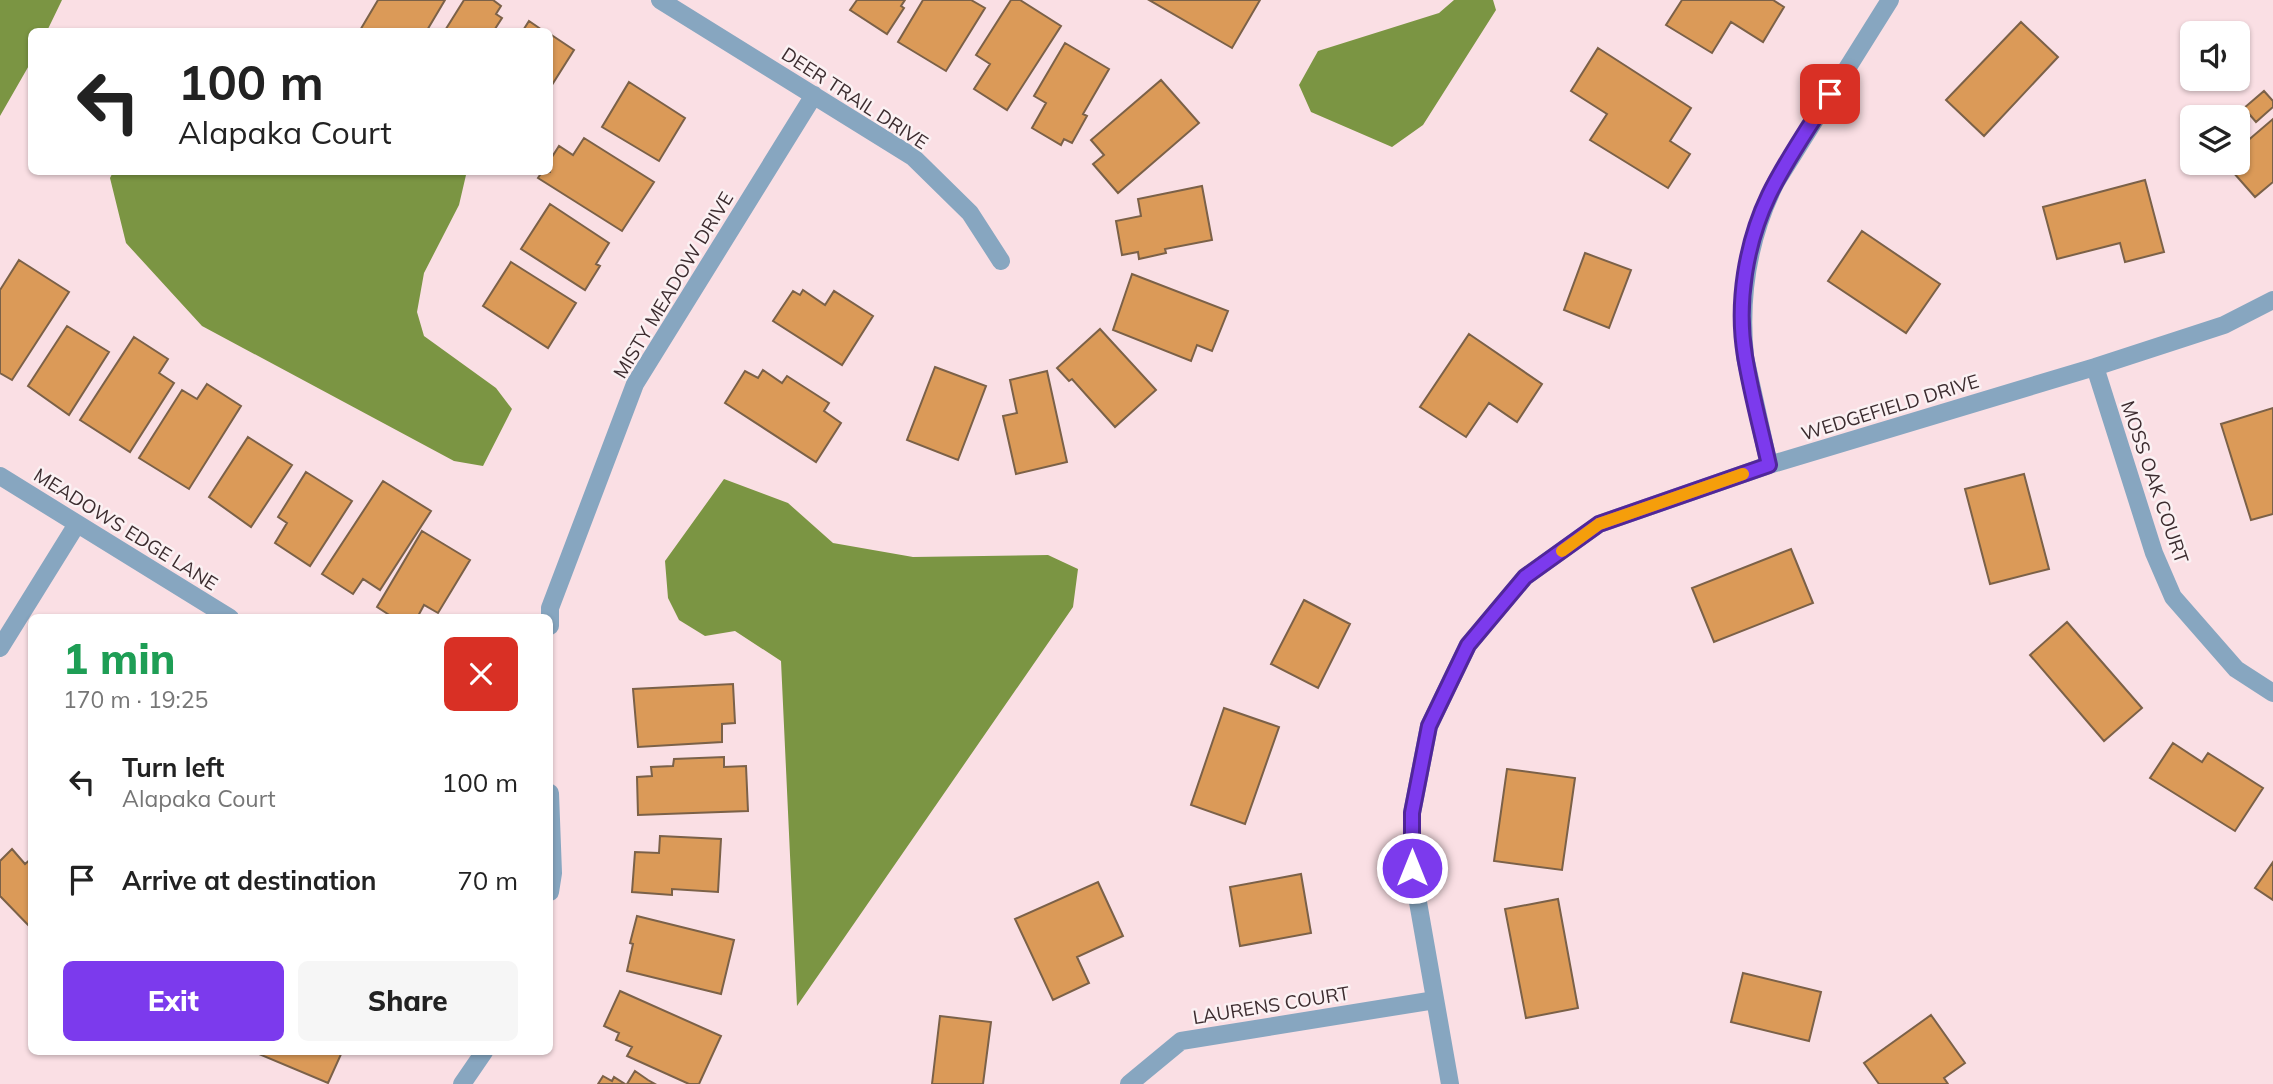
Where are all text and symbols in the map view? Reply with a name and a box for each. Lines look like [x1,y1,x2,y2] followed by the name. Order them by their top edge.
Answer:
[2180,21,2250,175] map controls
[2180,21,2250,91] button: sound
[777,42,933,154] street label: DEER TRAIL DRIVE
[178,51,324,112] text: 100 m
[63,56,154,147] icon: left
[1800,64,1860,124] pin
[1811,75,1849,113] icon: arrive
[2180,105,2250,175] button: layers
[178,112,392,152] text: Alapaka Court
[608,187,738,383] street label: MISTY MEADOW DRIVE
[1798,369,1982,445] street label: WEDGEFIELD DRIVE
[2116,398,2194,567] street label: MOSS OAK COURT
[30,463,222,595] street label: MEADOWS EDGE LANE
[63,632,176,685] text: 1 min
[444,637,518,711] button: close
[63,685,208,714] text: 170 m · 19:25
[122,751,224,784] text: Turn left
[63,763,101,801] icon: left
[442,766,518,799] text: 100 m
[122,784,276,813] text: Alapaka Court
[1375,831,1449,905] position arrow
[63,861,101,899] icon: arrive
[122,864,377,897] text: Arrive at destination
[457,864,518,897] text: 70 m
[63,961,284,1041] button: Exit
[298,961,518,1041] button: Share
[1191,981,1352,1029] street label: LAURENS COURT

